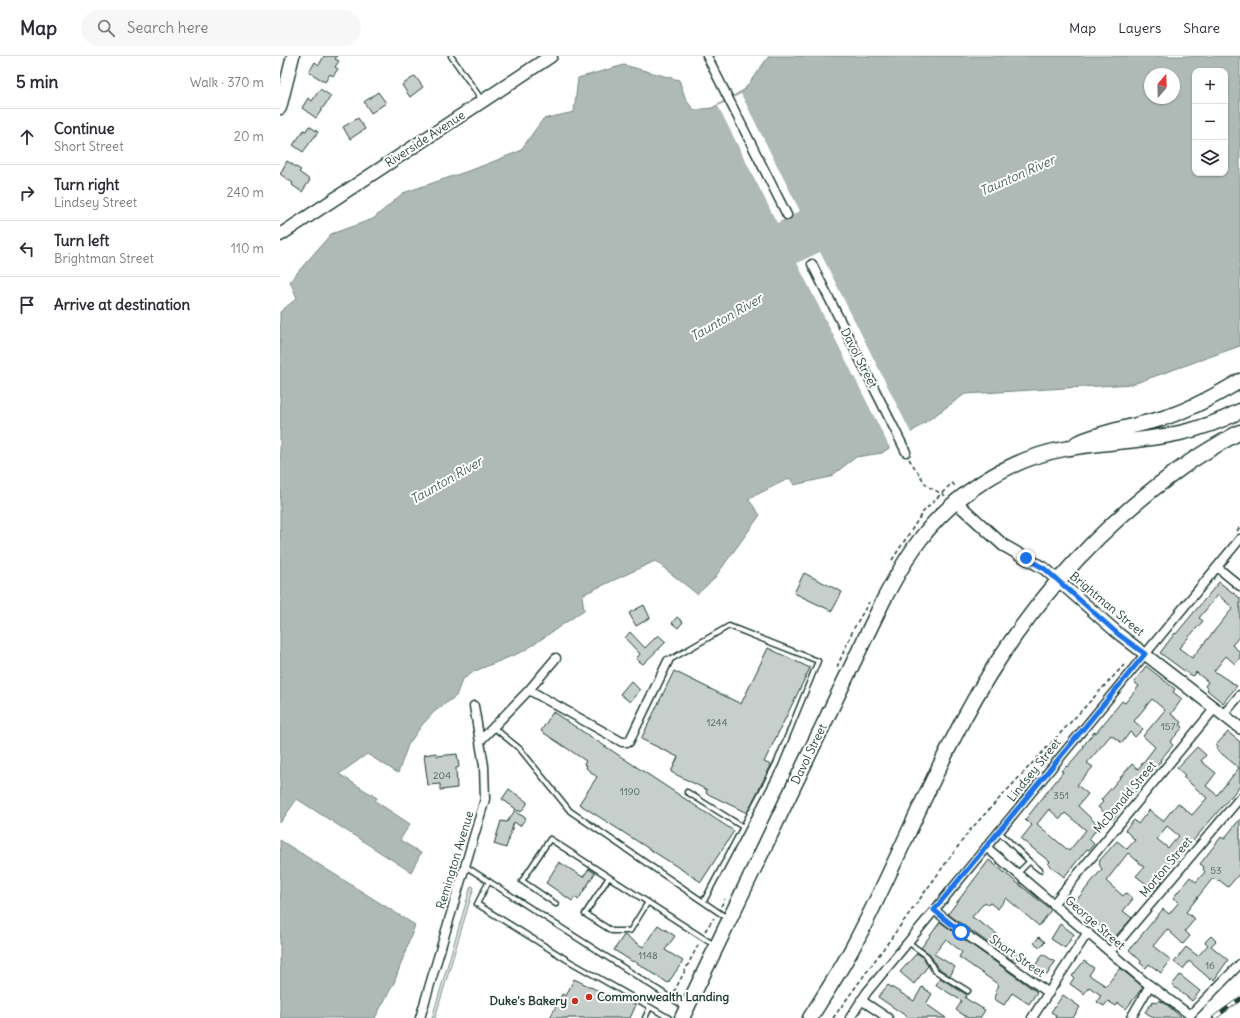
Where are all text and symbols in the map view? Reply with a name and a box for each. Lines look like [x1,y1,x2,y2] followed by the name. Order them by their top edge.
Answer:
[81,10,361,46] search box
[20,16,57,40] text: Map
[95,17,117,39] icon: search
[127,18,208,37] text: Search here
[1069,19,1096,37] text: Map
[1118,19,1161,37] text: Layers
[1183,19,1220,37] text: Share
[1144,68,1180,104] north arrow
[1192,68,1228,176] map controls
[1192,68,1228,104] button: +
[16,71,58,93] text: 5 min
[190,74,264,91] text: Walk · 370 m
[1192,104,1228,140] button: −
[382,107,467,170] street label: Riverside Avenue
[54,119,115,138] text: Continue
[16,126,38,148] icon: ahead
[234,128,264,145] text: 20 m
[54,138,124,155] text: Short Street
[1192,140,1228,176] button: layers
[977,151,1059,200] water label: Taunton River
[54,175,119,194] text: Turn right
[16,182,38,204] icon: right
[227,184,264,201] text: 240 m
[54,194,137,211] text: Lindsey Street
[54,231,109,250] text: Turn left
[16,238,38,260] icon: left
[231,240,264,257] text: 110 m
[54,250,154,267] text: Brightman Street
[687,289,767,345] water label: Taunton River
[16,294,38,316] icon: arrive
[54,295,190,314] text: Arrive at destination
[838,325,881,390] street label: Davol Street
[407,452,487,508] water label: Taunton River
[1017,549,1035,567] route end
[1067,568,1147,639] street label: Brightman Street
[707,716,728,729] house number: 1244
[1161,720,1175,733] house number: 157
[787,721,830,787] street label: Davol Street
[1004,735,1064,804] street label: Lindsey Street
[1090,758,1159,836] street label: McDonald Street
[433,769,451,782] house number: 204
[620,785,640,798] house number: 1190
[1053,789,1069,802] house number: 351
[433,809,477,911] street label: Remington Avenue
[1136,834,1195,900] street label: Morton Street
[1210,864,1222,877] house number: 53
[1062,892,1128,953] street label: George Street
[952,923,970,941] route start
[987,931,1048,980] street label: Short Street
[638,949,658,962] house number: 1148
[1205,959,1215,972] house number: 16
[597,989,729,1005] place label: Commonwealth Landing
[584,992,594,1002] marker: Commonwealth Landing
[489,993,567,1009] place label: Duke's Bakery
[570,996,580,1006] marker: Duke's Bakery

